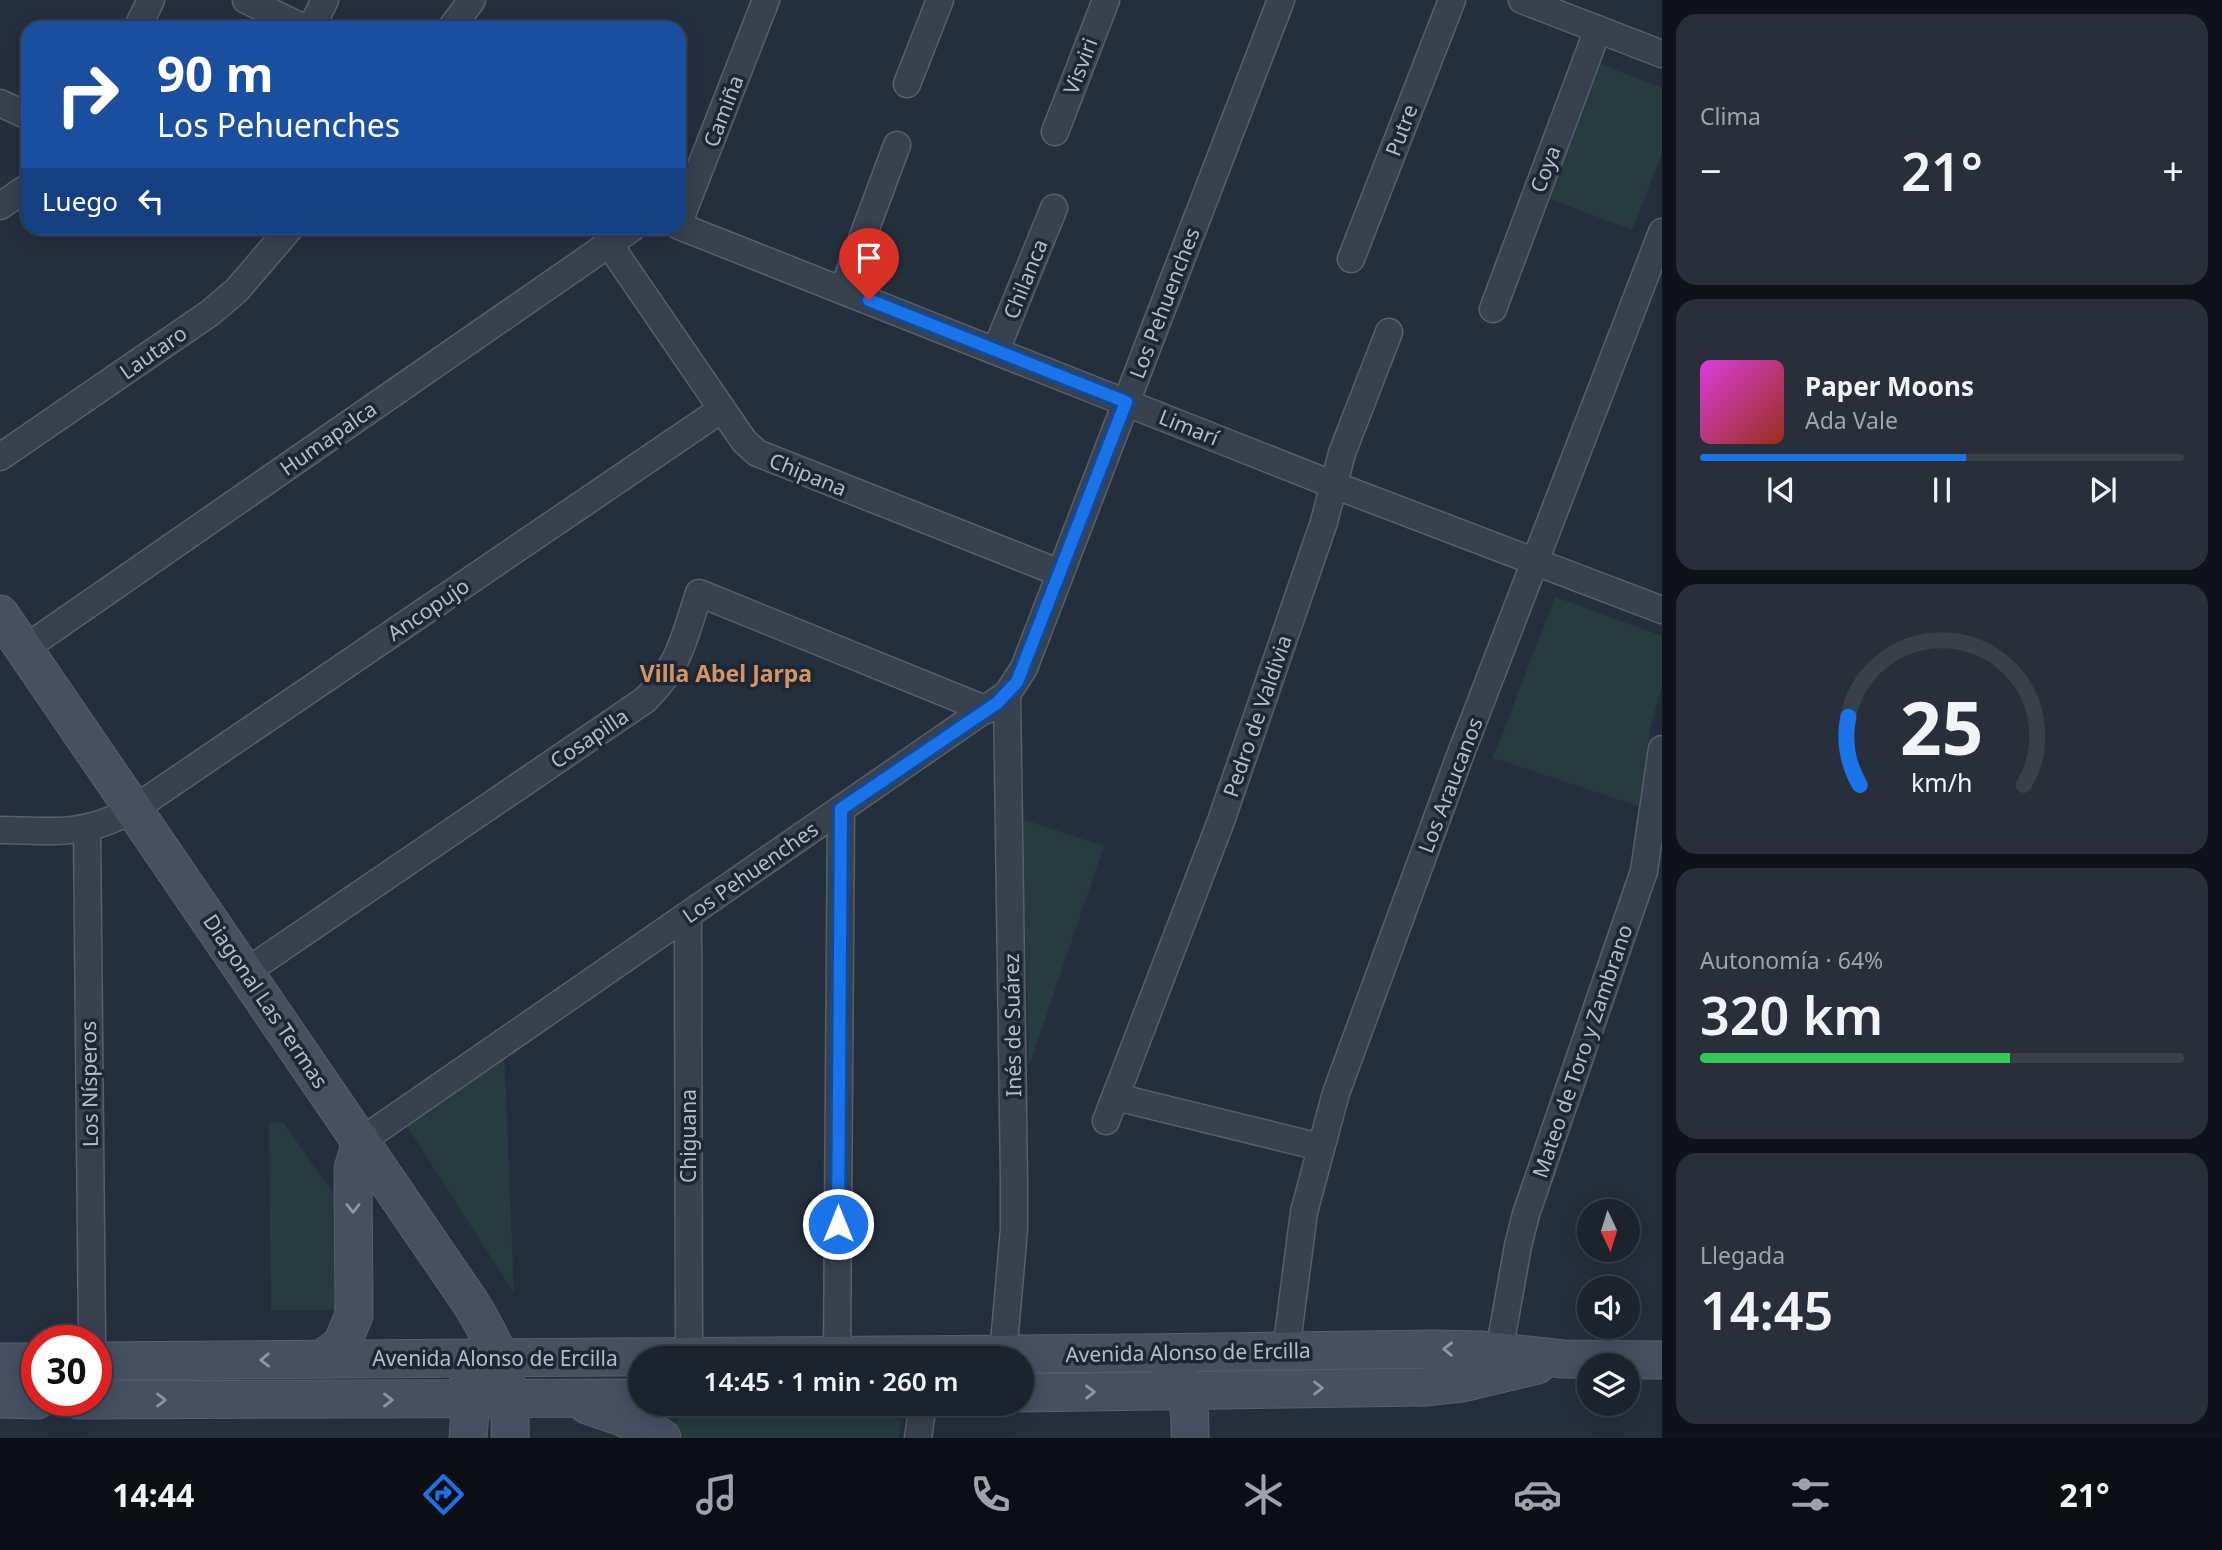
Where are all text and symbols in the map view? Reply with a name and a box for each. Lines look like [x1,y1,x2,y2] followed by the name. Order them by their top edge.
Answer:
[1056,34,1104,98] street label: Visviri
[157,40,274,106] text: 90 m
[42,49,133,140] icon: right
[697,71,749,151] street label: Camiña
[1378,100,1424,160] street label: Putre
[1700,100,1761,132] text: Clima
[157,103,400,146] text: Los Pehuenches
[1901,135,1983,206] text: 21°
[1523,142,1567,196] street label: Coya
[1700,144,1722,196] text: −
[2162,144,2184,196] text: +
[132,182,170,220] icon: left
[42,183,118,219] text: Luego
[1122,224,1206,382] street label: Los Pehuenches
[839,228,899,300] pin
[996,235,1054,323] street label: Chilanca
[850,239,888,277] icon: arrive
[114,319,192,385] street label: Lautaro
[1805,368,1974,404] text: Paper Moons
[274,394,382,482] street label: Humapalca
[1155,402,1223,452] street label: Limarí
[1805,404,1898,436] text: Ada Vale
[765,446,851,502] street label: Chipana
[1762,471,1800,509] icon: previous
[1923,471,1961,509] icon: pause
[2084,471,2122,509] icon: next
[382,571,474,647] street label: Ancopujo
[1216,631,1298,801] street label: Pedro de Valdivia
[640,657,812,689] district label: Villa Abel Jarpa
[1900,677,1984,776] text: 25
[544,702,634,774] street label: Cosapilla
[1411,713,1489,857] street label: Los Araucanos
[1911,765,1973,799] text: km/h
[677,815,823,929] street label: Los Pehuenches
[197,908,335,1094] street label: Diagonal Las Termas
[1525,921,1639,1181] street label: Mateo de Toro y Zambrano
[1700,944,1883,976] text: Autonomía · 64%
[997,953,1027,1097] street label: Inés de Suárez
[1700,979,1883,1050] text: 320 km
[74,1021,104,1147] street label: Los Nísperos
[674,1089,702,1183] street label: Chiguana
[801,1187,875,1261] position arrow
[1577,1199,1640,1262] north arrow
[1577,1199,1640,1416] map controls
[346,1202,361,1213] one-way arrow
[1700,1239,1785,1271] text: Llegada
[1700,1274,1833,1345] text: 14:45
[1577,1276,1640,1339] button: sound
[21,1325,112,1416] speed limit sign: 30
[1065,1336,1311,1368] street label: Avenida Alonso de Ercilla
[1442,1342,1453,1357] one-way arrow
[372,1344,618,1372] street label: Avenida Alonso de Ercilla
[259,1352,270,1367] one-way arrow
[1577,1353,1640,1416] button: layers
[704,1363,958,1399] text: 14:45 · 1 min · 260 m
[1313,1380,1323,1396] one-way arrow
[1085,1384,1096,1400] one-way arrow
[156,1392,166,1408] one-way arrow
[383,1392,394,1408] one-way arrow
[419,1470,468,1519] icon: directions
[692,1470,741,1519] icon: music
[966,1470,1015,1519] icon: phone
[1239,1470,1288,1519] icon: climate
[1513,1470,1562,1519] icon: car
[1786,1470,1835,1519] icon: filters
[112,1473,194,1516] text: 14:44
[2060,1473,2110,1516] text: 21°

